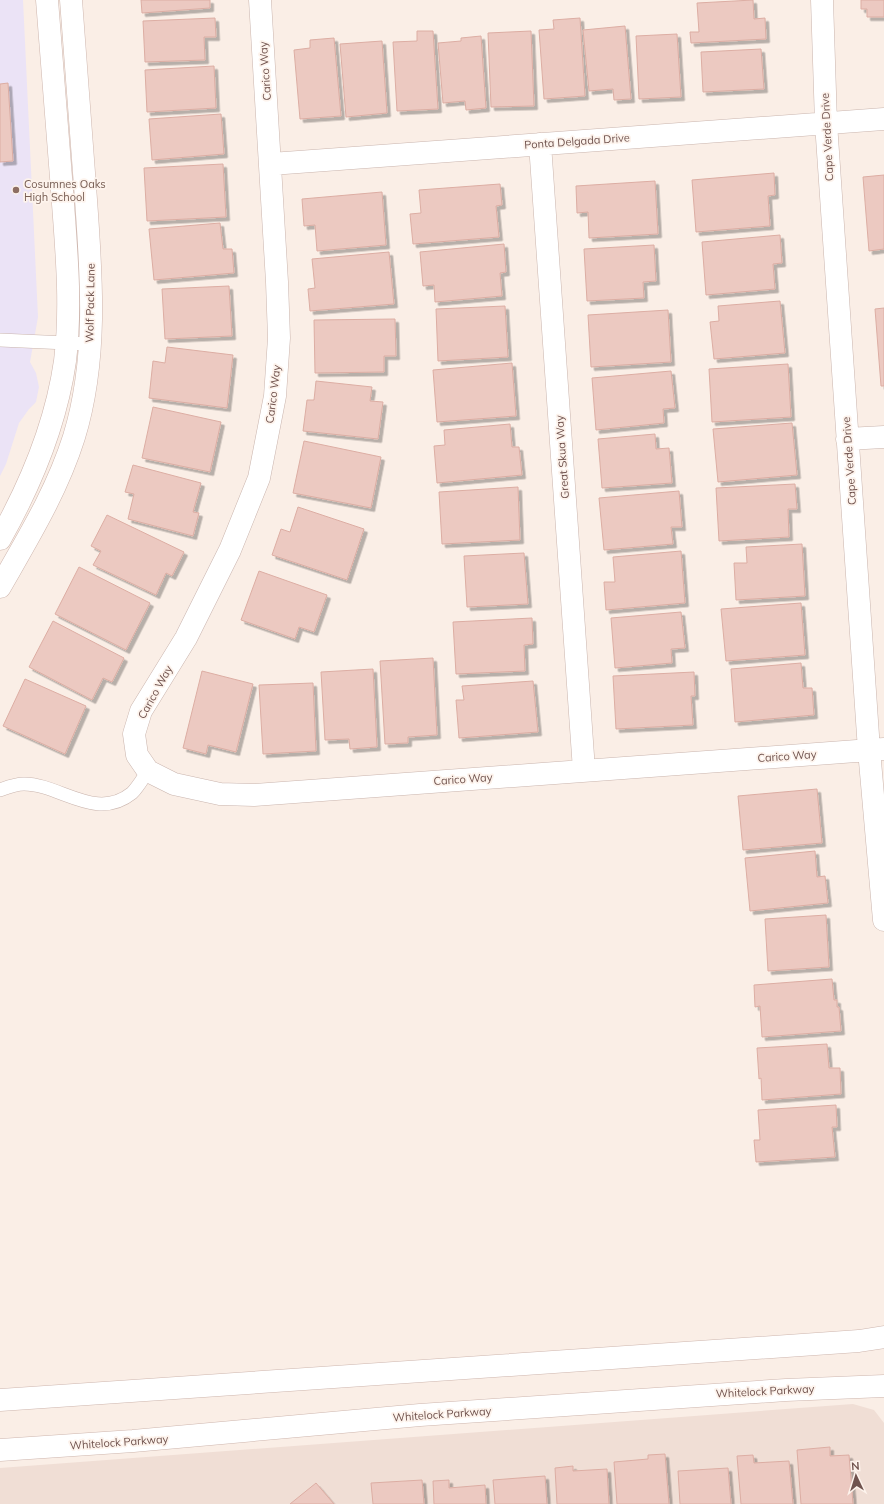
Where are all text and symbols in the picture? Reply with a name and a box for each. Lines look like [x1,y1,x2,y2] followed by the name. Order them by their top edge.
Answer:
[256,41,274,101] street label: Carico Way
[818,93,836,181] street label: Cape Verde Drive
[524,130,630,152] street label: Ponta Delgada Drive
[24,177,106,204] place label: Cosumnes Oaks High School
[11,185,21,195] marker: Cosumnes Oaks High School
[82,263,98,343] street label: Wolf Pack Lane
[262,364,284,424] street label: Carico Way
[552,415,572,499] street label: Great Skua Way
[839,416,859,506] street label: Cape Verde Drive
[135,663,176,721] street label: Carico Way
[757,747,817,765] street label: Carico Way
[433,770,493,788] street label: Carico Way
[715,1381,815,1401] street label: Whitelock Parkway
[392,1404,492,1424] street label: Whitelock Parkway
[69,1432,169,1452] street label: Whitelock Parkway
[836,1456,876,1496] north arrow
[851,1459,860,1473] text: N

